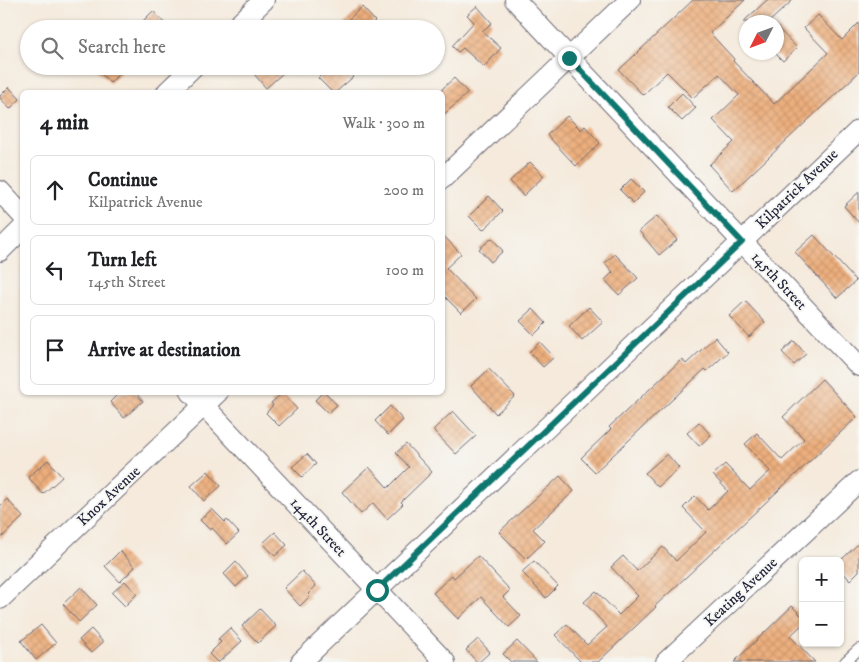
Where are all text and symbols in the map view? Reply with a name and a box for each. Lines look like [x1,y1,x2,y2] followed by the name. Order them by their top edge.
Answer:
[739,15,784,60] north arrow
[20,20,445,75] search box
[38,34,66,62] icon: search
[78,36,166,59] text: Search here
[558,47,581,70] route end
[40,110,89,136] text: 4 min
[342,113,425,133] text: Walk · 300 m
[752,145,842,233] street label: Kilpatrick Avenue
[88,169,158,192] text: Continue
[41,176,69,204] icon: ahead
[383,180,424,200] text: 200 m
[88,192,203,212] text: Kilpatrick Avenue
[747,248,811,314] street label: 145th Street
[88,249,157,272] text: Turn left
[41,256,69,284] icon: left
[386,260,424,280] text: 100 m
[88,272,166,292] text: 145th Street
[41,336,69,364] icon: arrive
[88,339,240,362] text: Arrive at destination
[73,462,145,530] street label: Knox Avenue
[286,493,350,561] street label: 144th Street
[700,553,782,631] street label: Keating Avenue
[799,557,844,647] map controls
[799,557,844,602] button: +
[366,579,389,602] route start
[799,602,844,647] button: −

